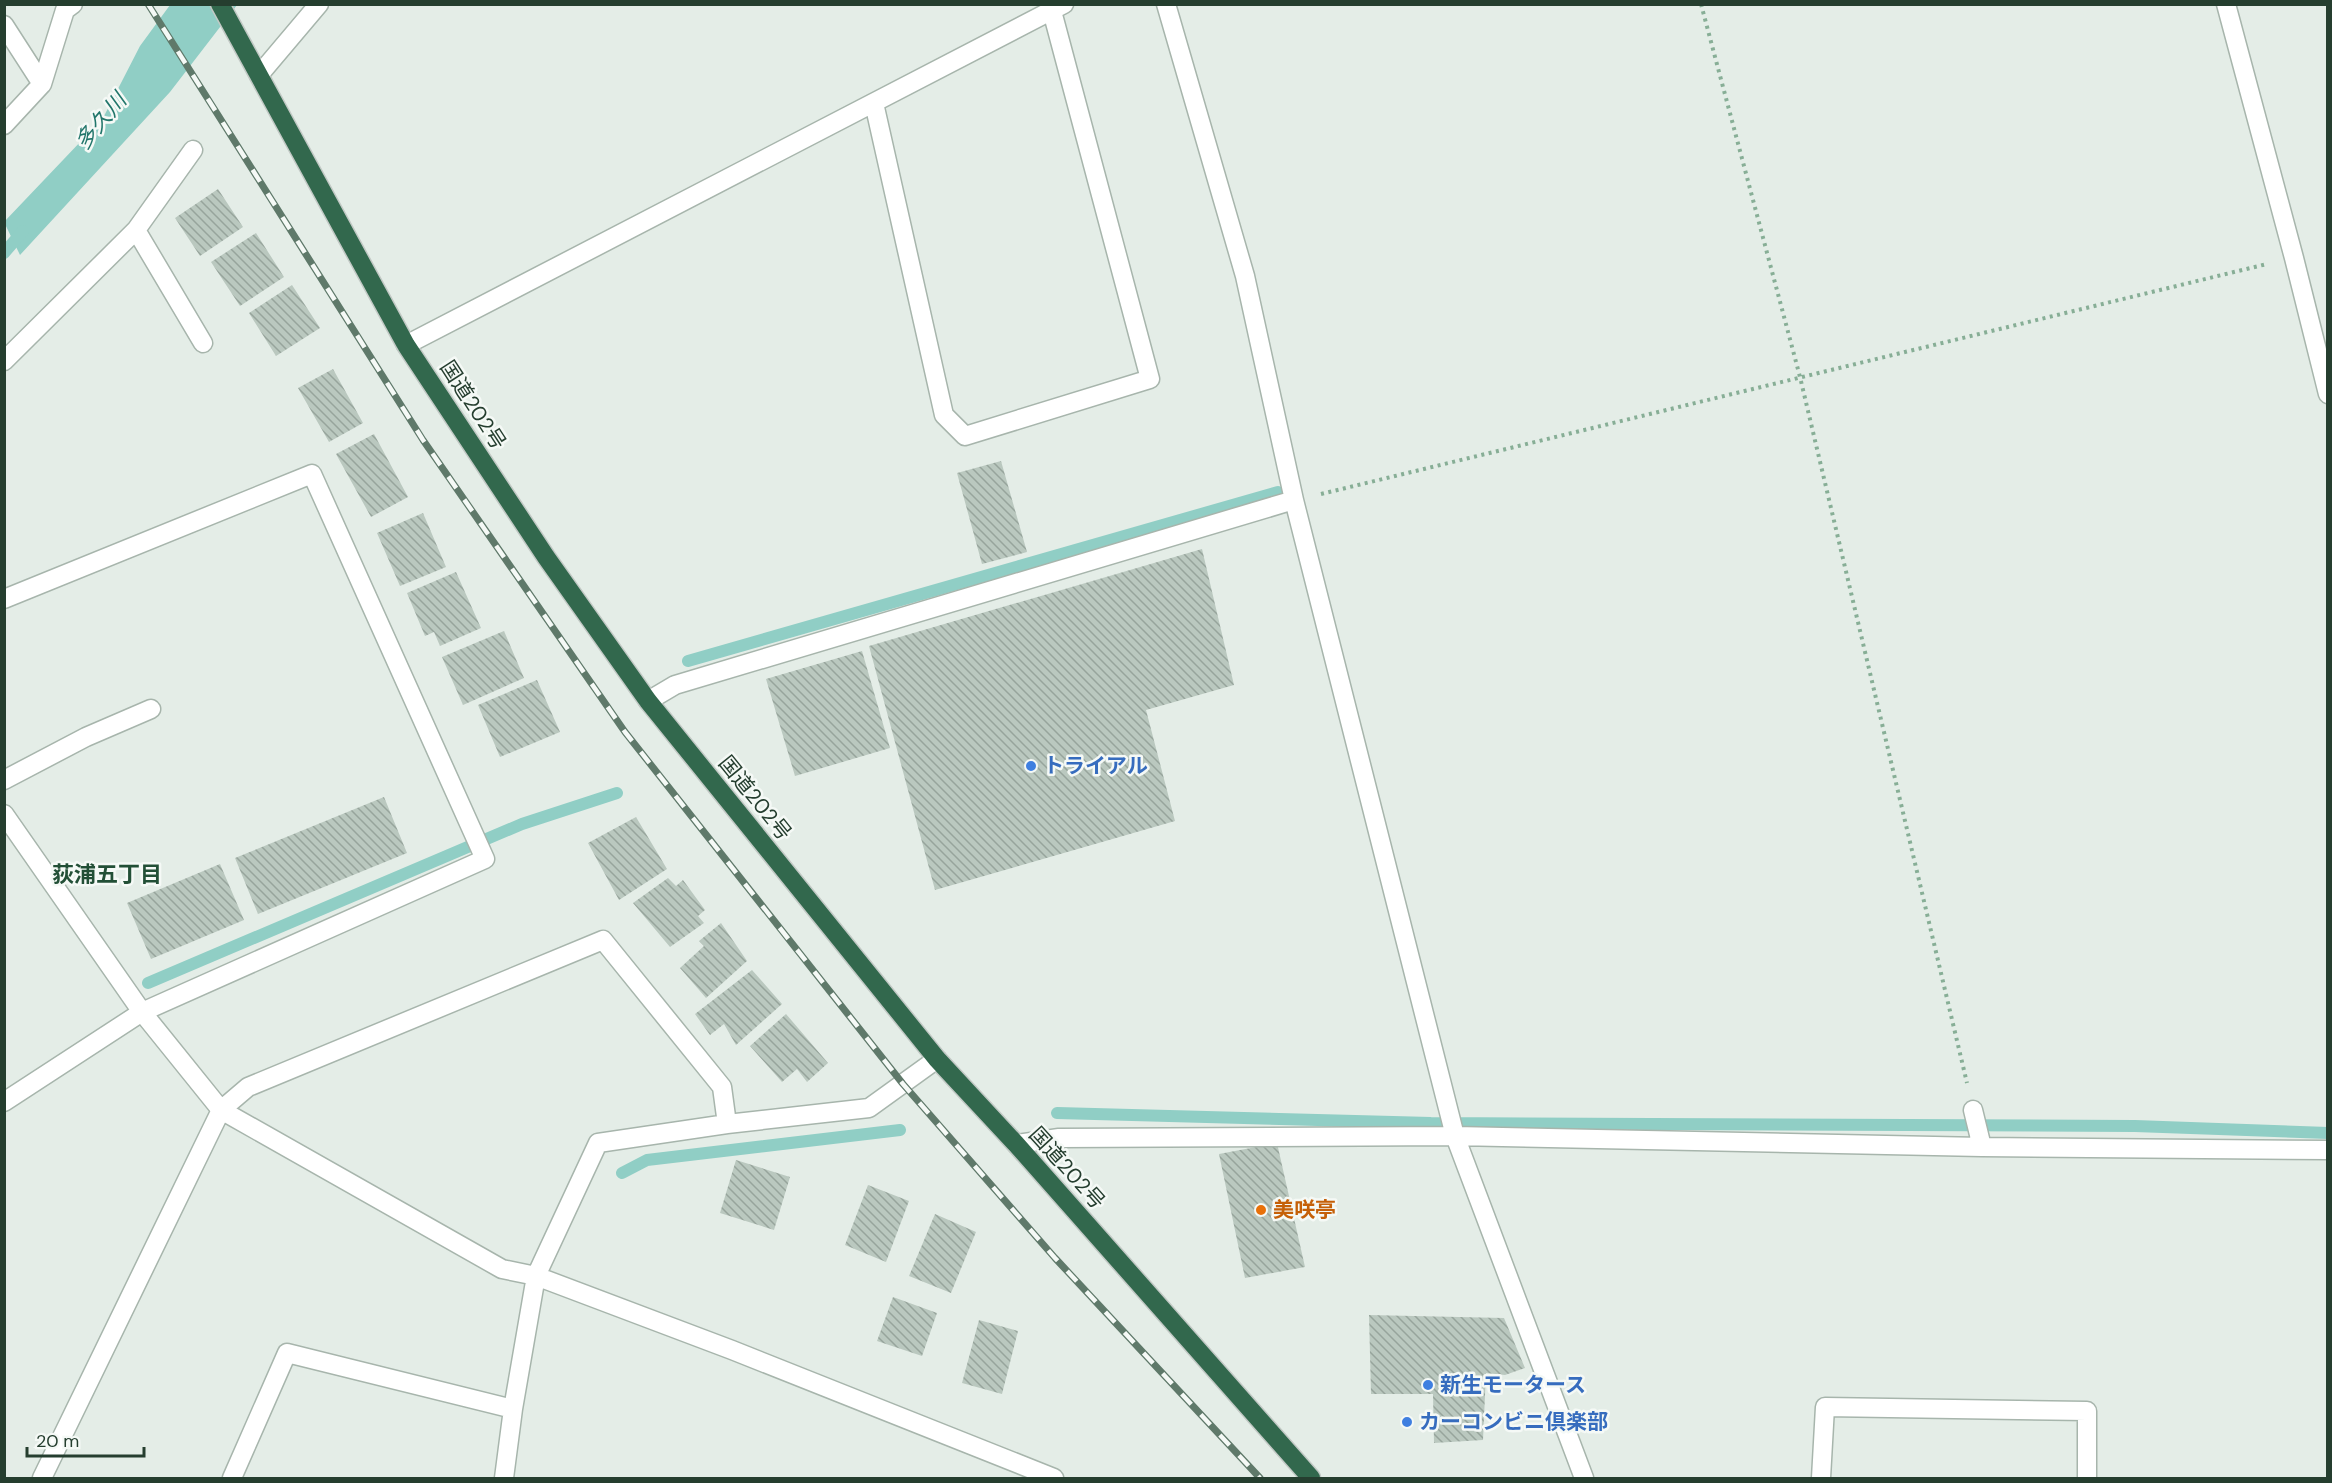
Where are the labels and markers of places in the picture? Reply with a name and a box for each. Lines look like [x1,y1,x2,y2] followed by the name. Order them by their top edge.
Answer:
[1043,752,1148,780] place label: トライアル
[1024,759,1038,773] marker: トライアル
[1273,1196,1336,1224] place label: 美咲亭
[1254,1203,1268,1217] marker: 美咲亭
[1440,1371,1586,1399] place label: 新生モータース
[1421,1378,1435,1392] marker: 新生モータース
[1419,1408,1608,1436] place label: カーコンビニ倶楽部
[1400,1415,1414,1429] marker: カーコンビニ倶楽部

